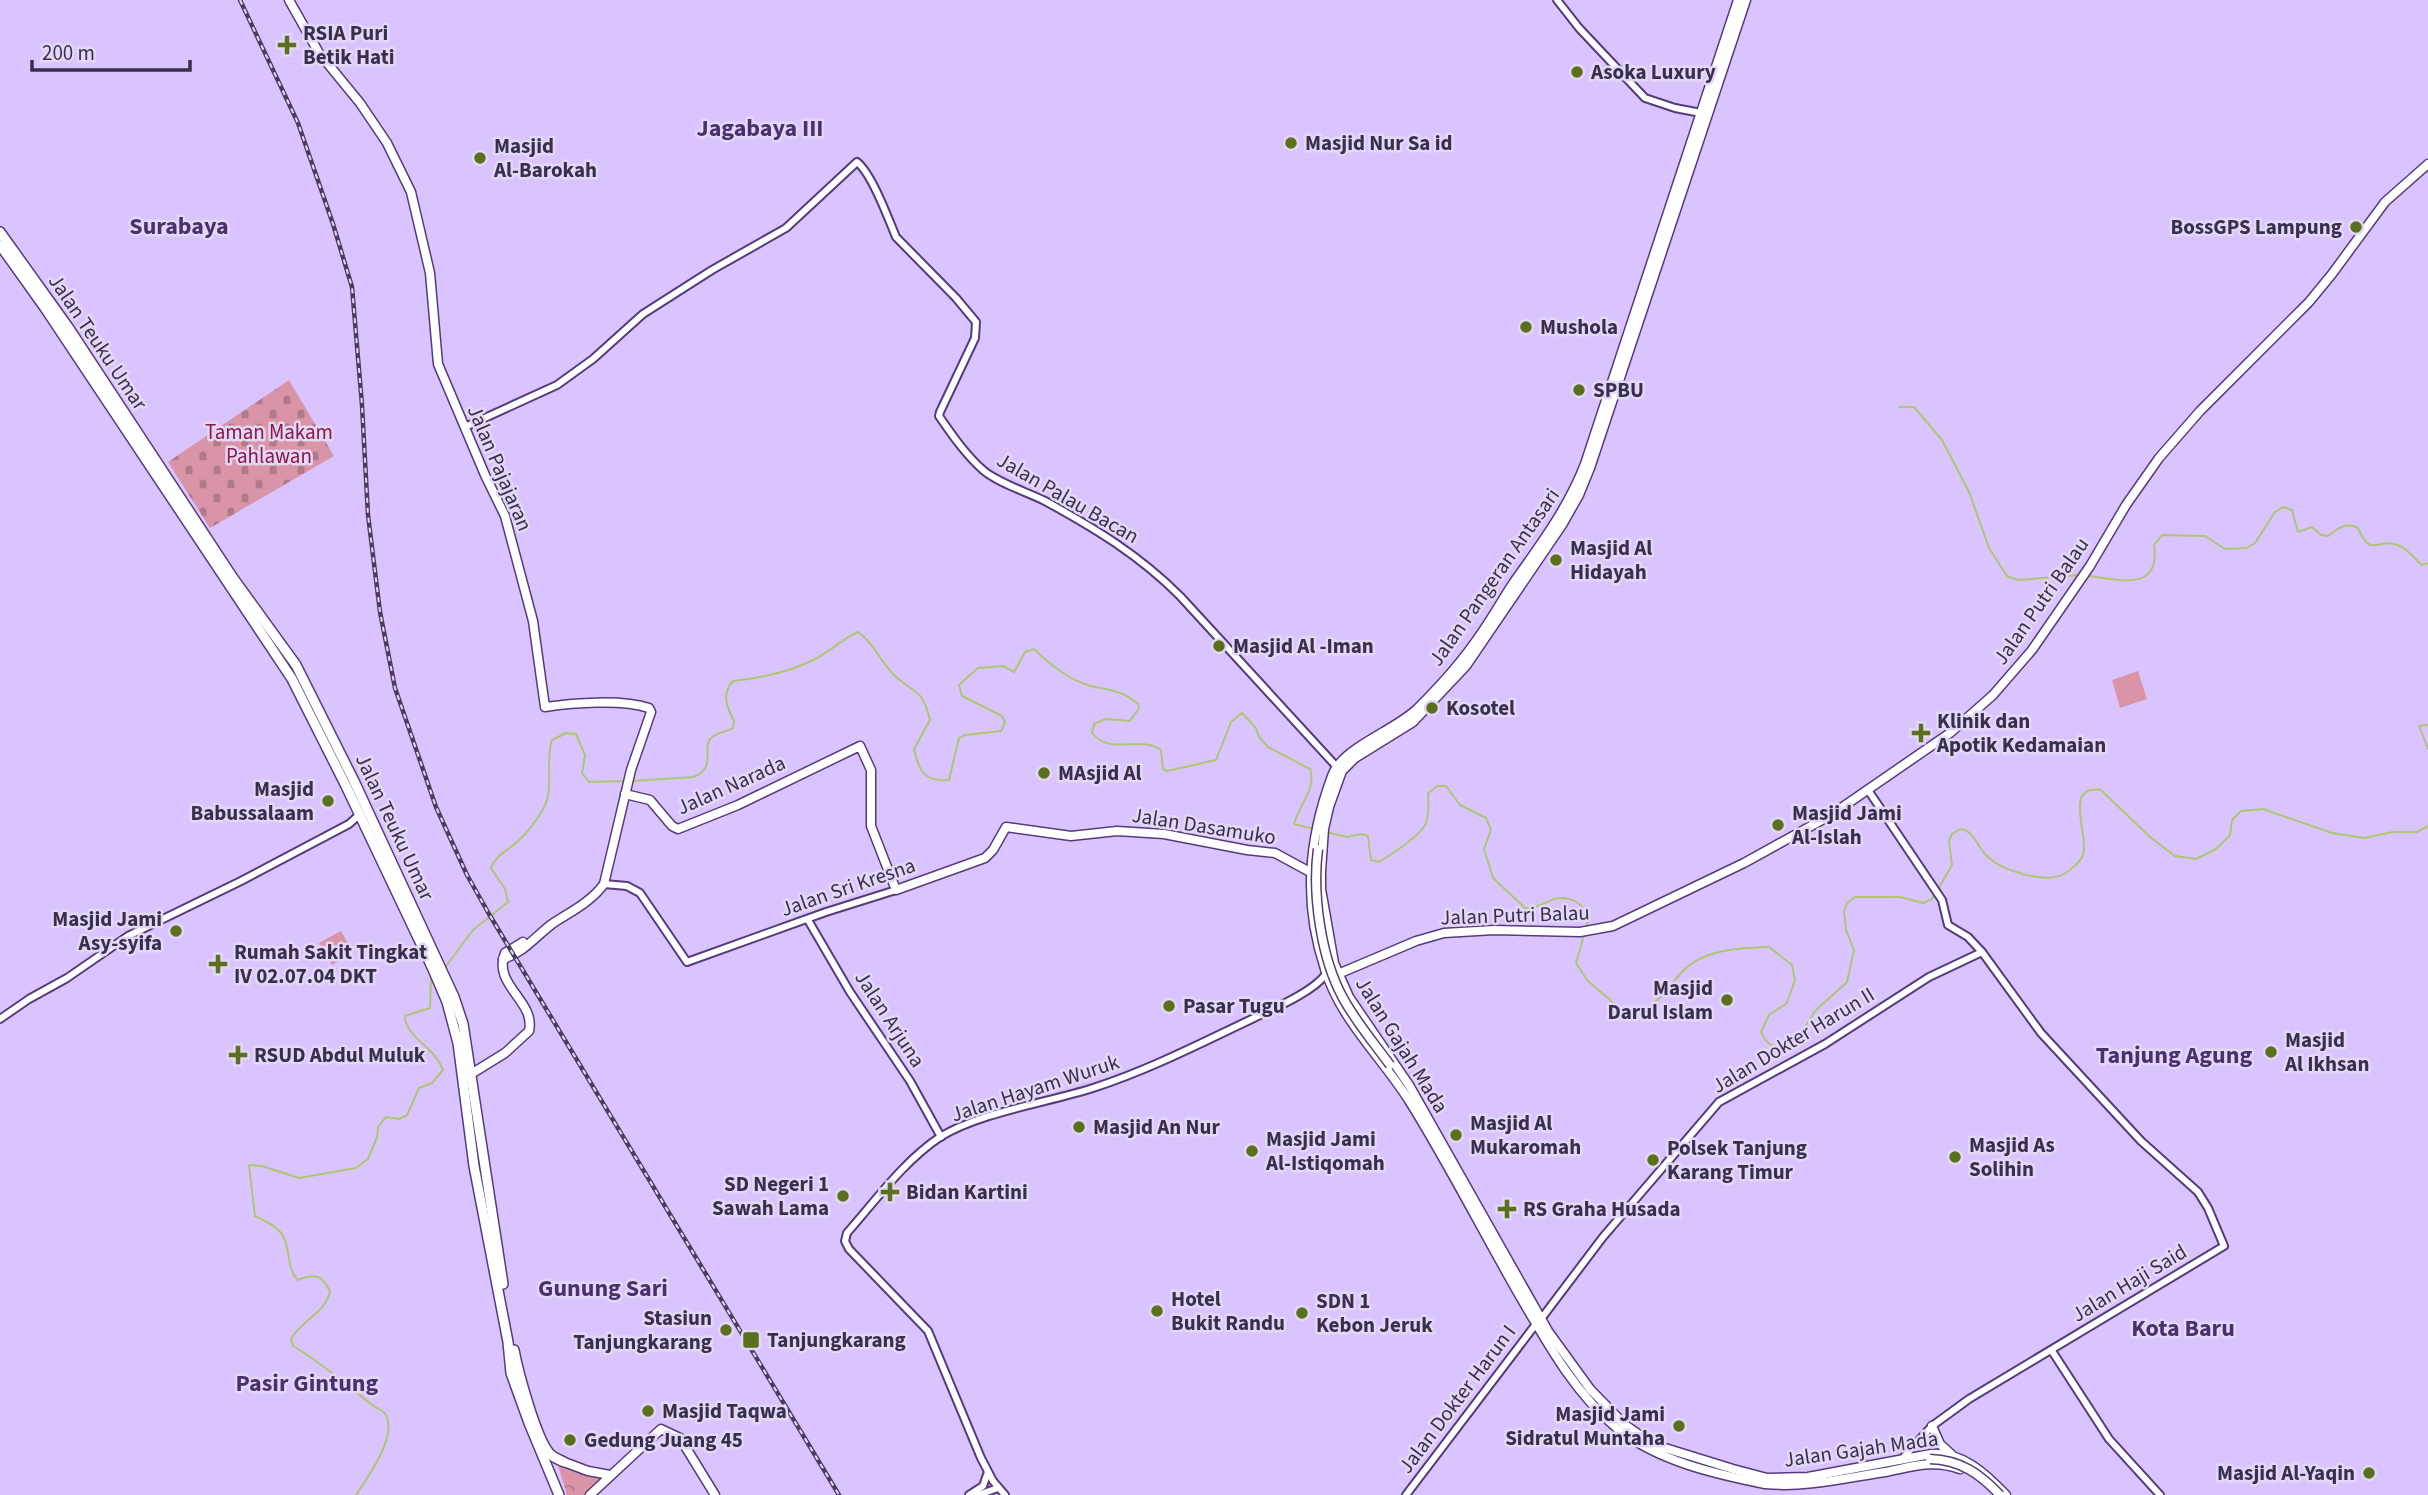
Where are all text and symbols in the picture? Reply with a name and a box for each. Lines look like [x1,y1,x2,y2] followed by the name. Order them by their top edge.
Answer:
[303,18,395,72] place label: RSIA Puri Betik Hati
[32,28,189,72] scale bar
[277,35,297,55] marker: RSIA Puri Betik Hati
[42,38,95,68] text: 200 m
[1590,57,1716,87] place label: Asoka Luxury
[1569,64,1585,80] marker: Asoka Luxury
[696,111,824,146] district label: Jagabaya III
[1305,128,1452,158] place label: Masjid Nur Sa id
[493,131,597,185] place label: Masjid Al-Barokah
[1283,135,1299,151] marker: Masjid Nur Sa id
[472,150,488,166] marker: Masjid Al-Barokah
[129,209,229,244] district label: Surabaya
[2170,212,2342,242] place label: BossGPS Lampung
[2348,219,2364,235] marker: BossGPS Lampung
[41,268,155,417] street label: Jalan Teuku Umar
[1540,312,1618,342] place label: Mushola
[1518,319,1534,335] marker: Mushola
[1593,375,1644,405] place label: SPBU
[1571,382,1587,398] marker: SPBU
[460,400,540,536] street label: Jalan Pajajaran
[205,417,333,471] park label: Taman Makam Pahlawan
[991,445,1145,551] street label: Jalan Palau Bacan
[1421,482,1567,672] street label: Jalan Pangeran Antasari
[1986,531,2096,671] street label: Jalan Putri Balau
[1570,533,1652,587] place label: Masjid Al Hidayah
[1548,552,1564,568] marker: Masjid Al Hidayah
[1233,631,1374,661] place label: Masjid Al -Iman
[1211,638,1227,654] marker: Masjid Al -Iman
[1446,693,1515,723] place label: Kosotel
[1424,700,1440,716] marker: Kosotel
[1936,706,2106,760] place label: Klinik dan Apotik Kedamaian
[1911,723,1931,743] marker: Klinik dan Apotik Kedamaian
[672,748,790,822] street label: Jalan Narada
[348,749,442,906] street label: Jalan Teuku Umar
[1058,758,1142,788] place label: MAsjid Al
[1036,765,1052,781] marker: MAsjid Al
[190,774,314,828] place label: Masjid Babussalaam
[320,793,336,809] marker: Masjid Babussalaam
[1791,798,1902,852] place label: Masjid Jami Al-Islah
[1130,800,1278,852] street label: Jalan Dasamuko
[1770,817,1786,833] marker: Masjid Jami Al-Islah
[777,850,919,924] street label: Jalan Sri Kresna
[1440,897,1590,933] street label: Jalan Putri Balau
[52,904,162,958] place label: Masjid Jami Asy-syifa
[168,923,184,939] marker: Masjid Jami Asy-syifa
[234,937,427,991] place label: Rumah Sakit Tingkat IV 02.07.04 DKT
[208,954,228,974] marker: Rumah Sakit Tingkat IV 02.07.04 DKT
[848,965,932,1073] street label: Jalan Arjuna
[1348,971,1456,1119] street label: Jalan Gajah Mada
[1607,973,1713,1027] place label: Masjid Darul Islam
[1706,980,1880,1100] street label: Jalan Dokter Harun II
[1183,991,1285,1021] place label: Pasar Tugu
[1719,992,1735,1008] marker: Masjid Darul Islam
[1161,998,1177,1014] marker: Pasar Tugu
[2284,1025,2369,1079] place label: Masjid Al Ikhsan
[2096,1038,2252,1073] district label: Tanjung Agung
[254,1040,426,1070] place label: RSUD Abdul Muluk
[2263,1044,2279,1060] marker: Masjid Al Ikhsan
[228,1045,248,1065] marker: RSUD Abdul Muluk
[947,1046,1123,1129] street label: Jalan Hayam Wuruk
[1470,1108,1581,1162] place label: Masjid Al Mukaromah
[1093,1112,1220,1142] place label: Masjid An Nur
[1071,1119,1087,1135] marker: Masjid An Nur
[1265,1124,1385,1178] place label: Masjid Jami Al-Istiqomah
[1448,1127,1464,1143] marker: Masjid Al Mukaromah
[1969,1130,2055,1184] place label: Masjid As Solihin
[1667,1133,1807,1187] place label: Polsek Tanjung Karang Timur
[1244,1143,1260,1159] marker: Masjid Jami Al-Istiqomah
[1947,1149,1963,1165] marker: Masjid As Solihin
[1645,1152,1661,1168] marker: Polsek Tanjung Karang Timur
[712,1169,829,1223] place label: SD Negeri 1 Sawah Lama
[906,1177,1028,1207] place label: Bidan Kartini
[880,1182,900,1202] marker: Bidan Kartini
[835,1188,851,1204] marker: SD Negeri 1 Sawah Lama
[1523,1194,1681,1224] place label: RS Graha Husada
[1497,1199,1517,1219] marker: RS Graha Husada
[2066,1237,2192,1329] street label: Jalan Haji Said
[538,1271,668,1306] district label: Gunung Sari
[1171,1284,1285,1338] place label: Hotel Bukit Randu
[1316,1286,1433,1340] place label: SDN 1 Kebon Jeruk
[573,1303,712,1357] place label: Stasiun Tanjungkarang
[1149,1303,1165,1319] marker: Hotel Bukit Randu
[1294,1305,1310,1321] marker: SDN 1 Kebon Jeruk
[2131,1311,2235,1346] district label: Kota Baru
[1391,1318,1523,1480] street label: Jalan Dokter Harun I
[718,1322,734,1338] marker: Stasiun Tanjungkarang
[767,1325,906,1355] place label: Tanjungkarang
[741,1330,761,1350] marker: Tanjungkarang
[236,1366,379,1401] district label: Pasir Gintung
[662,1396,787,1426] place label: Masjid Taqwa
[1505,1399,1665,1453] place label: Masjid Jami Sidratul Muntaha
[640,1403,656,1419] marker: Masjid Taqwa
[1671,1418,1687,1434] marker: Masjid Jami Sidratul Muntaha
[1782,1423,1940,1475] street label: Jalan Gajah Mada
[584,1425,743,1455] place label: Gedung Juang 45
[562,1432,578,1448] marker: Gedung Juang 45
[2217,1458,2355,1488] place label: Masjid Al-Yaqin
[2361,1465,2377,1481] marker: Masjid Al-Yaqin

